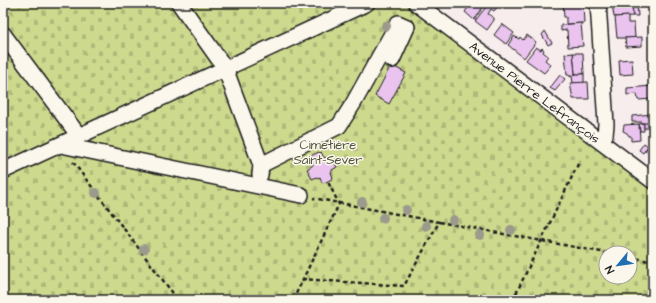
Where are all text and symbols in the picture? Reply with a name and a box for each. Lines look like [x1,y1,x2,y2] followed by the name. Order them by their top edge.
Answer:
[465,38,604,148] street label: Avenue Pierre Lefrançois
[293,136,363,169] park label: Cimetière Saint-Sever
[598,245,638,285] north arrow
[601,263,618,276] text: N

